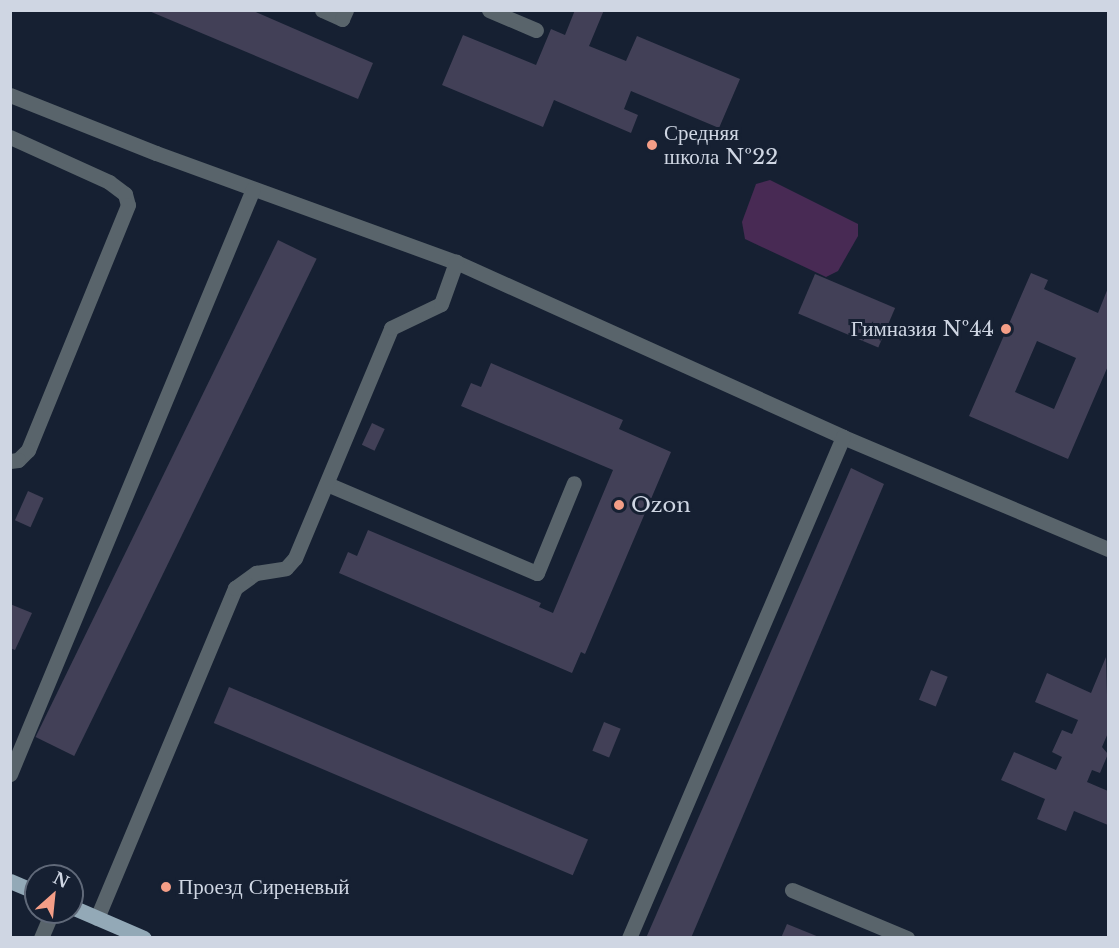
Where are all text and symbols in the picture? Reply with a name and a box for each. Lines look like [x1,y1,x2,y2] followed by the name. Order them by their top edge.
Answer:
[664,120,778,170] place label: Средняя школа №22
[645,138,659,152] marker: Средняя школа №22
[851,316,994,342] place label: Гимназия №44
[999,322,1013,336] marker: Гимназия №44
[631,492,691,518] place label: Ozon
[612,498,626,512] marker: Ozon
[24,864,84,924] north arrow
[50,867,73,892] text: N
[178,874,350,900] place label: Проезд Сиреневый
[159,880,173,894] marker: Проезд Сиреневый

